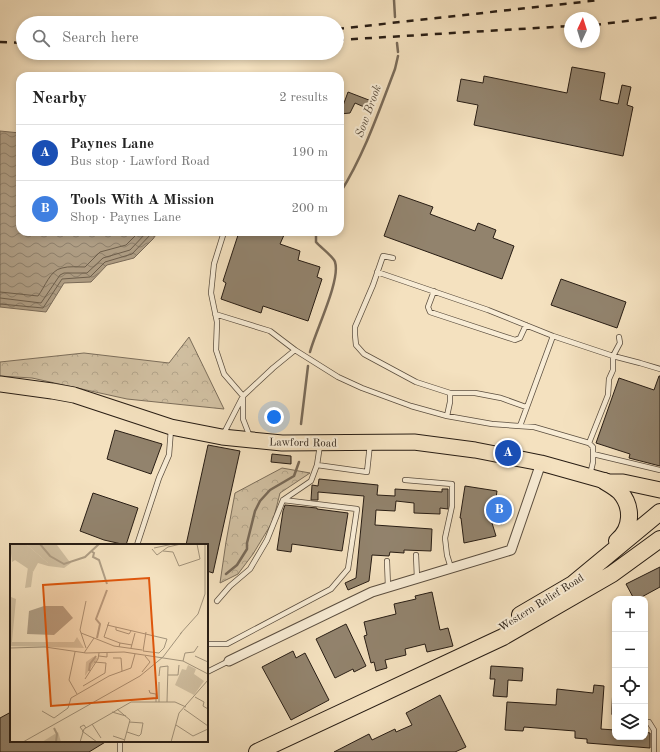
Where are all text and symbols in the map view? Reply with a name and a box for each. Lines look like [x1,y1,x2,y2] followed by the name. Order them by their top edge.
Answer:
[564,12,600,48] north arrow
[16,16,344,60] search box
[30,27,52,49] icon: search
[62,31,139,46] text: Search here
[354,83,384,139] water label: Sow Brook
[32,90,87,107] text: Nearby
[279,91,328,104] text: 2 results
[70,137,154,152] text: Paynes Lane
[40,146,50,159] text: A
[291,146,328,159] text: 190 m
[70,155,210,168] text: Bus stop · Lawford Road
[70,193,214,208] text: Tools With A Mission
[40,202,50,215] text: B
[291,202,328,215] text: 200 m
[70,211,181,224] text: Shop · Paynes Lane
[264,407,284,427] your location
[269,437,337,450] street label: Lawford Road
[495,438,521,468] pin: A
[486,495,512,525] pin: B
[10,544,208,742] inset map
[497,572,587,634] street label: Western Relief Road
[612,596,648,740] map controls
[612,596,648,632] button: +
[612,632,648,668] button: −
[612,668,648,704] button: locate
[612,704,648,740] button: layers

